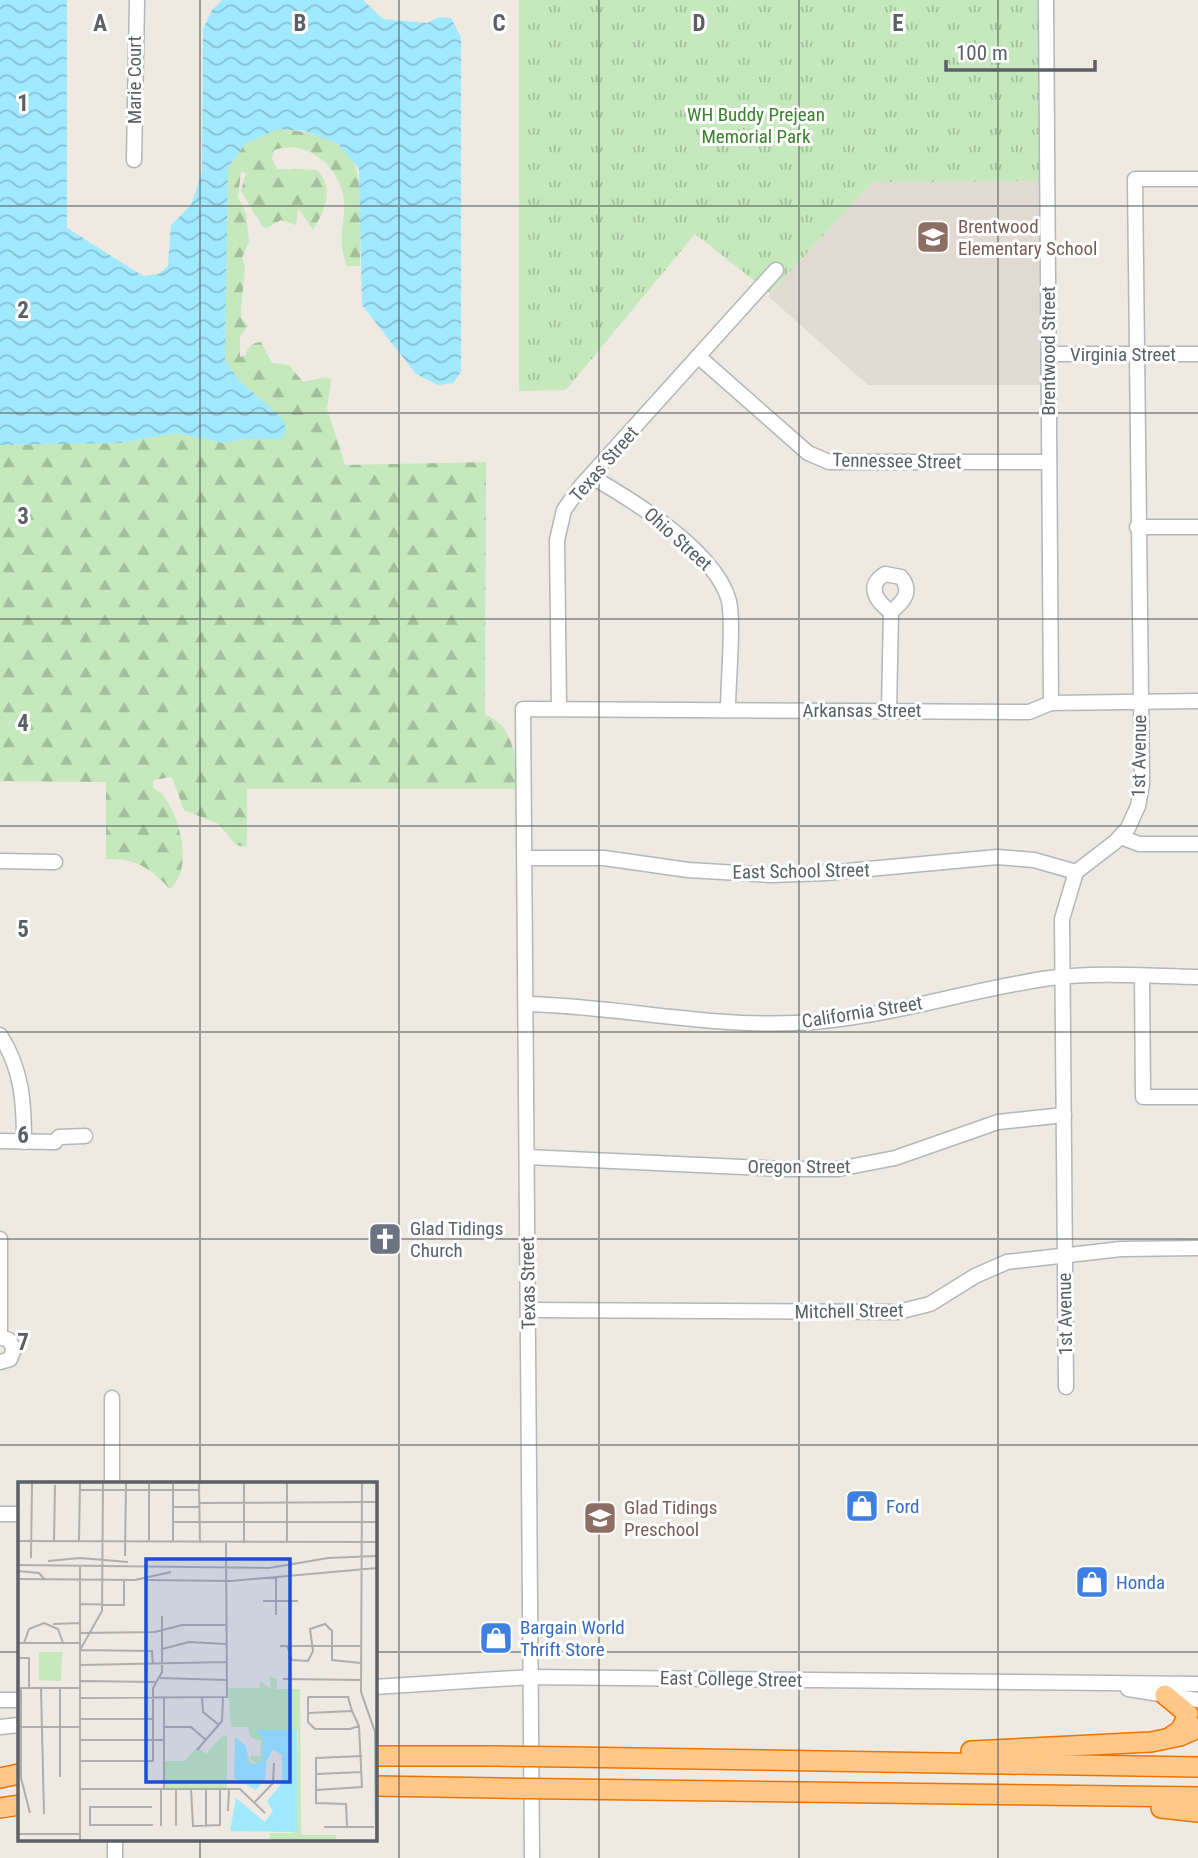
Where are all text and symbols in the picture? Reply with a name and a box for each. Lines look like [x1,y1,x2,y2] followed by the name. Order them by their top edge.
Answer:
[93,10,107,37] text: A
[294,10,306,37] text: B
[492,10,506,37] text: C
[693,10,706,37] text: D
[892,10,904,37] text: E
[946,28,1095,72] scale bar
[123,36,146,124] street label: Marie Court
[956,41,1008,65] text: 100 m
[17,90,29,117] text: 1
[687,103,825,148] park label: WH Buddy Prejean Memorial Park
[958,215,1097,260] place label: Brentwood Elementary School
[914,218,952,256] school or university icon: Brentwood Elementary School
[1037,286,1060,416] street label: Brentwood Street
[17,297,29,324] text: 2
[1070,343,1176,366] street label: Virginia Street
[565,421,643,507] street label: Texas Street
[832,448,962,474] street label: Tennessee Street
[17,503,29,530] text: 3
[639,503,717,575] street label: Ohio Street
[803,699,921,722] street label: Arkansas Street
[17,710,29,737] text: 4
[1127,714,1151,798] street label: 1st Avenue
[732,858,870,884] street label: East School Street
[17,916,29,943] text: 5
[800,991,924,1033] street label: California Street
[17,1122,29,1149] text: 6
[748,1155,850,1178] street label: Oregon Street
[410,1217,503,1262] place label: Glad Tidings Church
[366,1220,404,1258] church icon: Glad Tidings Church
[516,1236,540,1330] street label: Texas Street
[1053,1272,1077,1356] street label: 1st Avenue
[794,1299,904,1323] street label: Mitchell Street
[17,1329,29,1356] text: 7
[18,1482,376,1840] inset map
[843,1487,881,1525] shop icon: Ford
[886,1495,920,1518] place label: Ford
[624,1496,717,1541] place label: Glad Tidings Preschool
[581,1499,619,1537] school or university icon: Glad Tidings Preschool
[1073,1563,1111,1601] shop icon: Honda
[1116,1571,1165,1594] place label: Honda
[520,1616,625,1661] place label: Bargain World Thrift Store
[477,1619,515,1657] shop icon: Bargain World Thrift Store
[660,1666,802,1692] street label: East College Street

